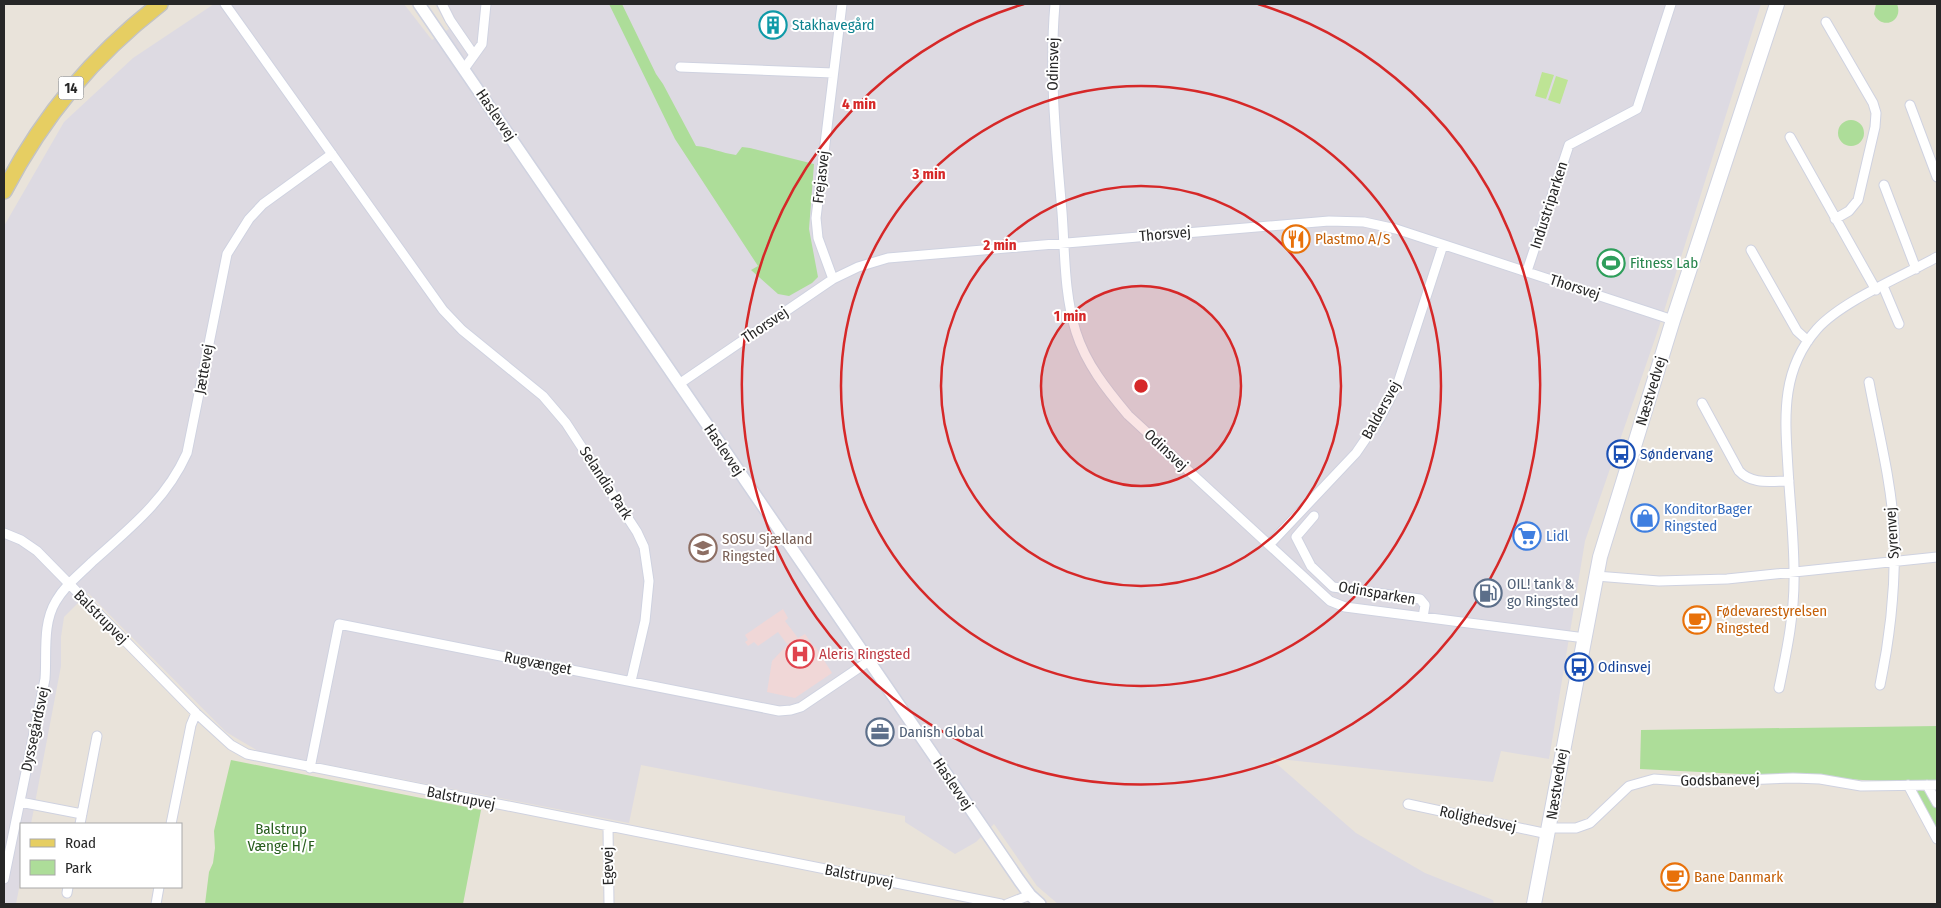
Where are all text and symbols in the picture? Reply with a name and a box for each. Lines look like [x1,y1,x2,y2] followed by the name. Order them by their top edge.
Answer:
[758,10,788,40] building icon: Stakhavegård
[792,16,875,34] place label: Stakhavegård
[1044,37,1062,91] street label: Odinsvej
[58,76,84,100] road number: 14
[472,86,520,144] street label: Haslevvej
[842,95,876,113] text: 4 min
[809,149,833,205] street label: Frejasvej
[1526,159,1572,251] street label: Industriparken
[911,165,946,183] text: 3 min
[1138,223,1192,245] street label: Thorsvej
[1281,224,1311,254] restaurant icon: Plastmo A/S
[1315,230,1390,248] place label: Plastmo A/S
[982,236,1017,254] text: 2 min
[1596,248,1626,278] sports icon: Fitness Lab
[1630,254,1698,272] place label: Fitness Lab
[1548,270,1602,304] street label: Thorsvej
[739,303,791,347] street label: Thorsvej
[1054,307,1086,325] text: 1 min
[191,343,217,395] street label: Jættevej
[1632,354,1670,428] street label: Næstvedvej
[1132,377,1150,395] centre of rings
[1358,378,1404,442] street label: Baldersvej
[700,421,748,479] street label: Haslevvej
[1140,425,1192,475] street label: Odinsvej
[1606,439,1636,469] bus stop icon: Søndervang
[576,443,636,523] street label: Selandia Park
[1640,445,1713,463] place label: Søndervang
[1664,500,1753,535] place label: KonditorBager Ringsted
[1630,503,1660,533] shop icon: KonditorBager Ringsted
[1881,507,1903,559] street label: Syrenvej
[1512,521,1542,551] supermarket icon: Lidl
[1546,527,1568,545] place label: Lidl
[722,530,813,565] place label: SOSU Sjælland Ringsted
[688,533,718,563] school or university icon: SOSU Sjælland Ringsted
[1507,575,1579,610] place label: OIL! tank & go Ringsted
[1337,577,1417,609] street label: Odinsparken
[1473,578,1503,608] fuel station icon: OIL! tank & go Ringsted
[70,586,132,648] street label: Balstrupvej
[1716,602,1827,637] place label: Fødevarestyrelsen Ringsted
[1682,605,1712,635] cafe icon: Fødevarestyrelsen Ringsted
[785,639,815,669] hospital icon: Aleris Ringsted
[819,645,910,663] place label: Aleris Ringsted
[503,648,573,678] street label: Rugvænget
[1564,652,1594,682] bus stop icon: Odinsvej
[1598,658,1651,676] place label: Odinsvej
[17,685,53,773] street label: Dyssegårdsvej
[865,717,895,747] office icon: Danish Global
[899,723,984,741] place label: Danish Global
[1542,747,1572,821] street label: Næstvedvej
[929,755,977,813] street label: Haslevvej
[1680,770,1760,790] street label: Godsbanevej
[425,783,497,813] street label: Balstrupvej
[1438,802,1518,836] street label: Rolighedsvej
[248,820,315,855] park label: Balstrup Vænge H/F
[20,823,182,888] legend
[65,834,96,852] text: Road
[599,846,617,886] street label: Egevej
[65,859,92,877] text: Park
[823,861,895,891] street label: Balstrupvej
[1660,862,1690,892] cafe icon: Bane Danmark
[1694,868,1783,886] place label: Bane Danmark

